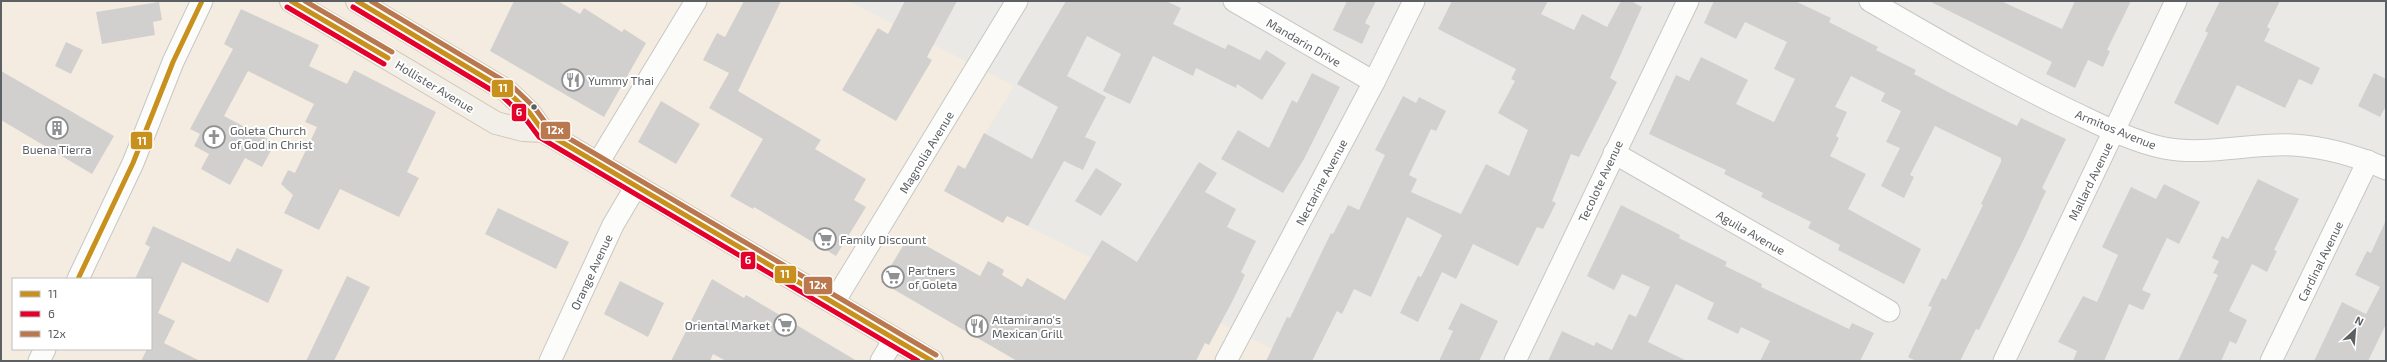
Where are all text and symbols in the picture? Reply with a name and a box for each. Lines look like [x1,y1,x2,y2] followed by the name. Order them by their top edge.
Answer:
[1264,15,1344,69] street label: Mandarin Drive
[393,57,477,115] street label: Hollister Avenue
[560,67,586,93] restaurant icon: Yummy Thai
[588,73,654,87] place label: Yummy Thai
[491,79,514,98] line badge: 11
[498,81,508,94] text: 11
[529,102,539,112] unlabelled marker
[511,103,527,122] line badge: 6
[516,105,523,118] text: 6
[2074,106,2158,152] street label: Armitos Avenue
[896,108,956,196] street label: Magnolia Avenue
[44,115,70,141] building icon: Buena Tierra
[540,121,571,140] line badge: 12x
[230,123,313,151] place label: Goleta Church of God in Christ
[546,123,564,136] text: 12x
[201,124,227,150] church icon: Goleta Church of God in Christ
[130,131,153,150] line badge: 11
[137,134,147,147] text: 11
[1292,136,1350,228] street label: Nectarine Avenue
[1575,138,1625,224] street label: Tecolote Avenue
[2065,140,2115,222] street label: Mallard Avenue
[22,142,92,156] place label: Buena Tierra
[1714,207,1788,257] street label: Aguila Avenue
[2295,219,2345,303] street label: Cardinal Avenue
[812,226,838,252] supermarket icon: Family Discount
[567,232,615,312] street label: Orange Avenue
[840,232,927,246] place label: Family Discount
[740,251,756,270] line badge: 6
[745,253,752,266] text: 6
[908,263,957,291] place label: Partners of Goleta
[880,264,906,290] supermarket icon: Partners of Goleta
[774,265,797,284] line badge: 11
[780,267,790,280] text: 11
[803,276,833,295] line badge: 12x
[12,278,152,350] legend
[809,278,827,291] text: 12x
[48,286,58,300] text: 11
[48,306,55,320] text: 6
[2335,310,2375,350] north arrow
[772,312,798,338] supermarket icon: Oriental Market
[992,312,1063,340] place label: Altamirano's Mexican Grill
[964,313,990,339] restaurant icon: Altamirano's Mexican Grill
[2353,313,2366,328] text: N
[685,318,770,332] place label: Oriental Market
[48,326,67,340] text: 12x

